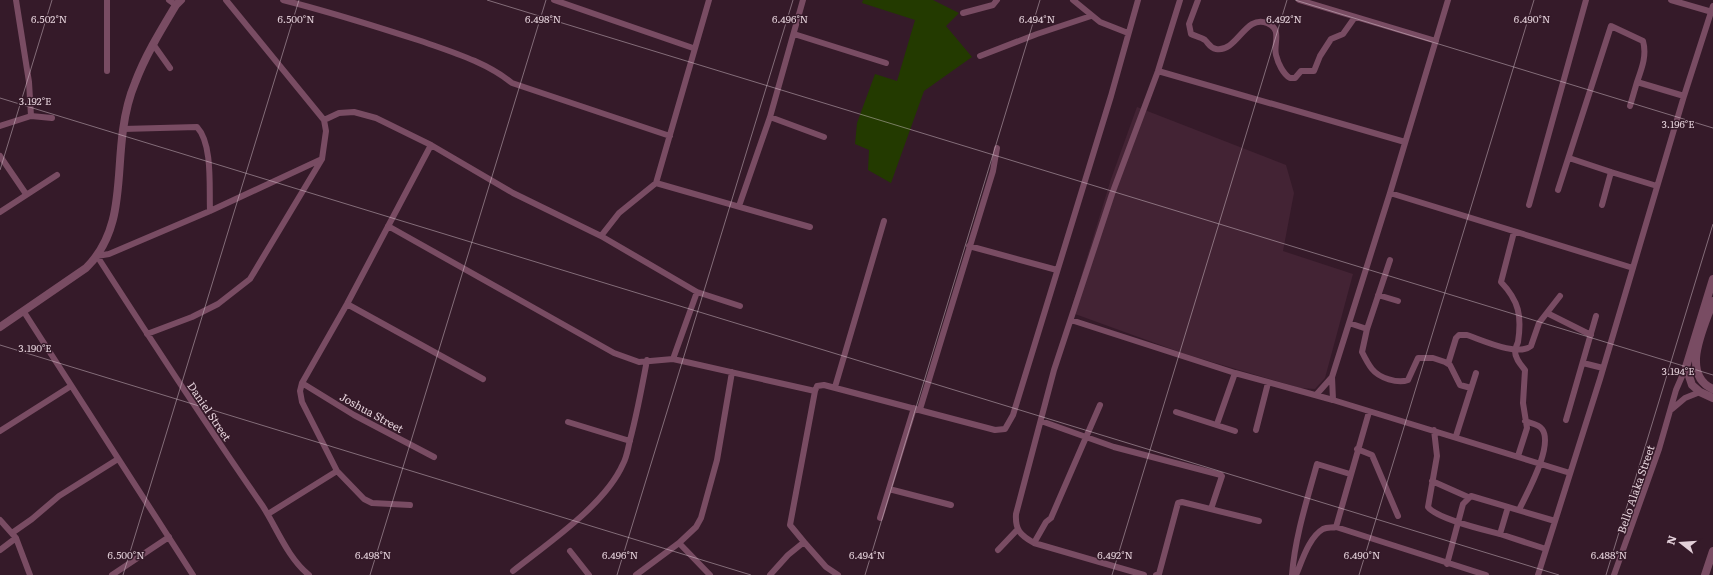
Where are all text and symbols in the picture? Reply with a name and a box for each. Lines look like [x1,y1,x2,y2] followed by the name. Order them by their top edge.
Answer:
[31,11,67,26] text: 6.502°N
[278,11,314,26] text: 6.500°N
[525,11,561,26] text: 6.498°N
[772,11,808,26] text: 6.496°N
[1019,11,1055,26] text: 6.494°N
[1266,11,1302,26] text: 6.492°N
[1514,11,1550,26] text: 6.490°N
[19,93,51,108] text: 3.192°E
[1661,116,1695,131] text: 3.196°E
[18,340,52,355] text: 3.190°E
[1661,363,1695,378] text: 3.194°E
[184,378,236,444] street label: Daniel Street
[337,388,407,436] street label: Joshua Street
[1612,442,1658,535] street label: Bello Alaka Street
[1661,523,1701,563] north arrow
[1661,533,1679,547] text: N
[108,547,144,562] text: 6.500°N
[355,547,391,562] text: 6.498°N
[602,547,638,562] text: 6.496°N
[849,547,885,562] text: 6.494°N
[1097,547,1133,562] text: 6.492°N
[1344,547,1380,562] text: 6.490°N
[1591,547,1627,562] text: 6.488°N

